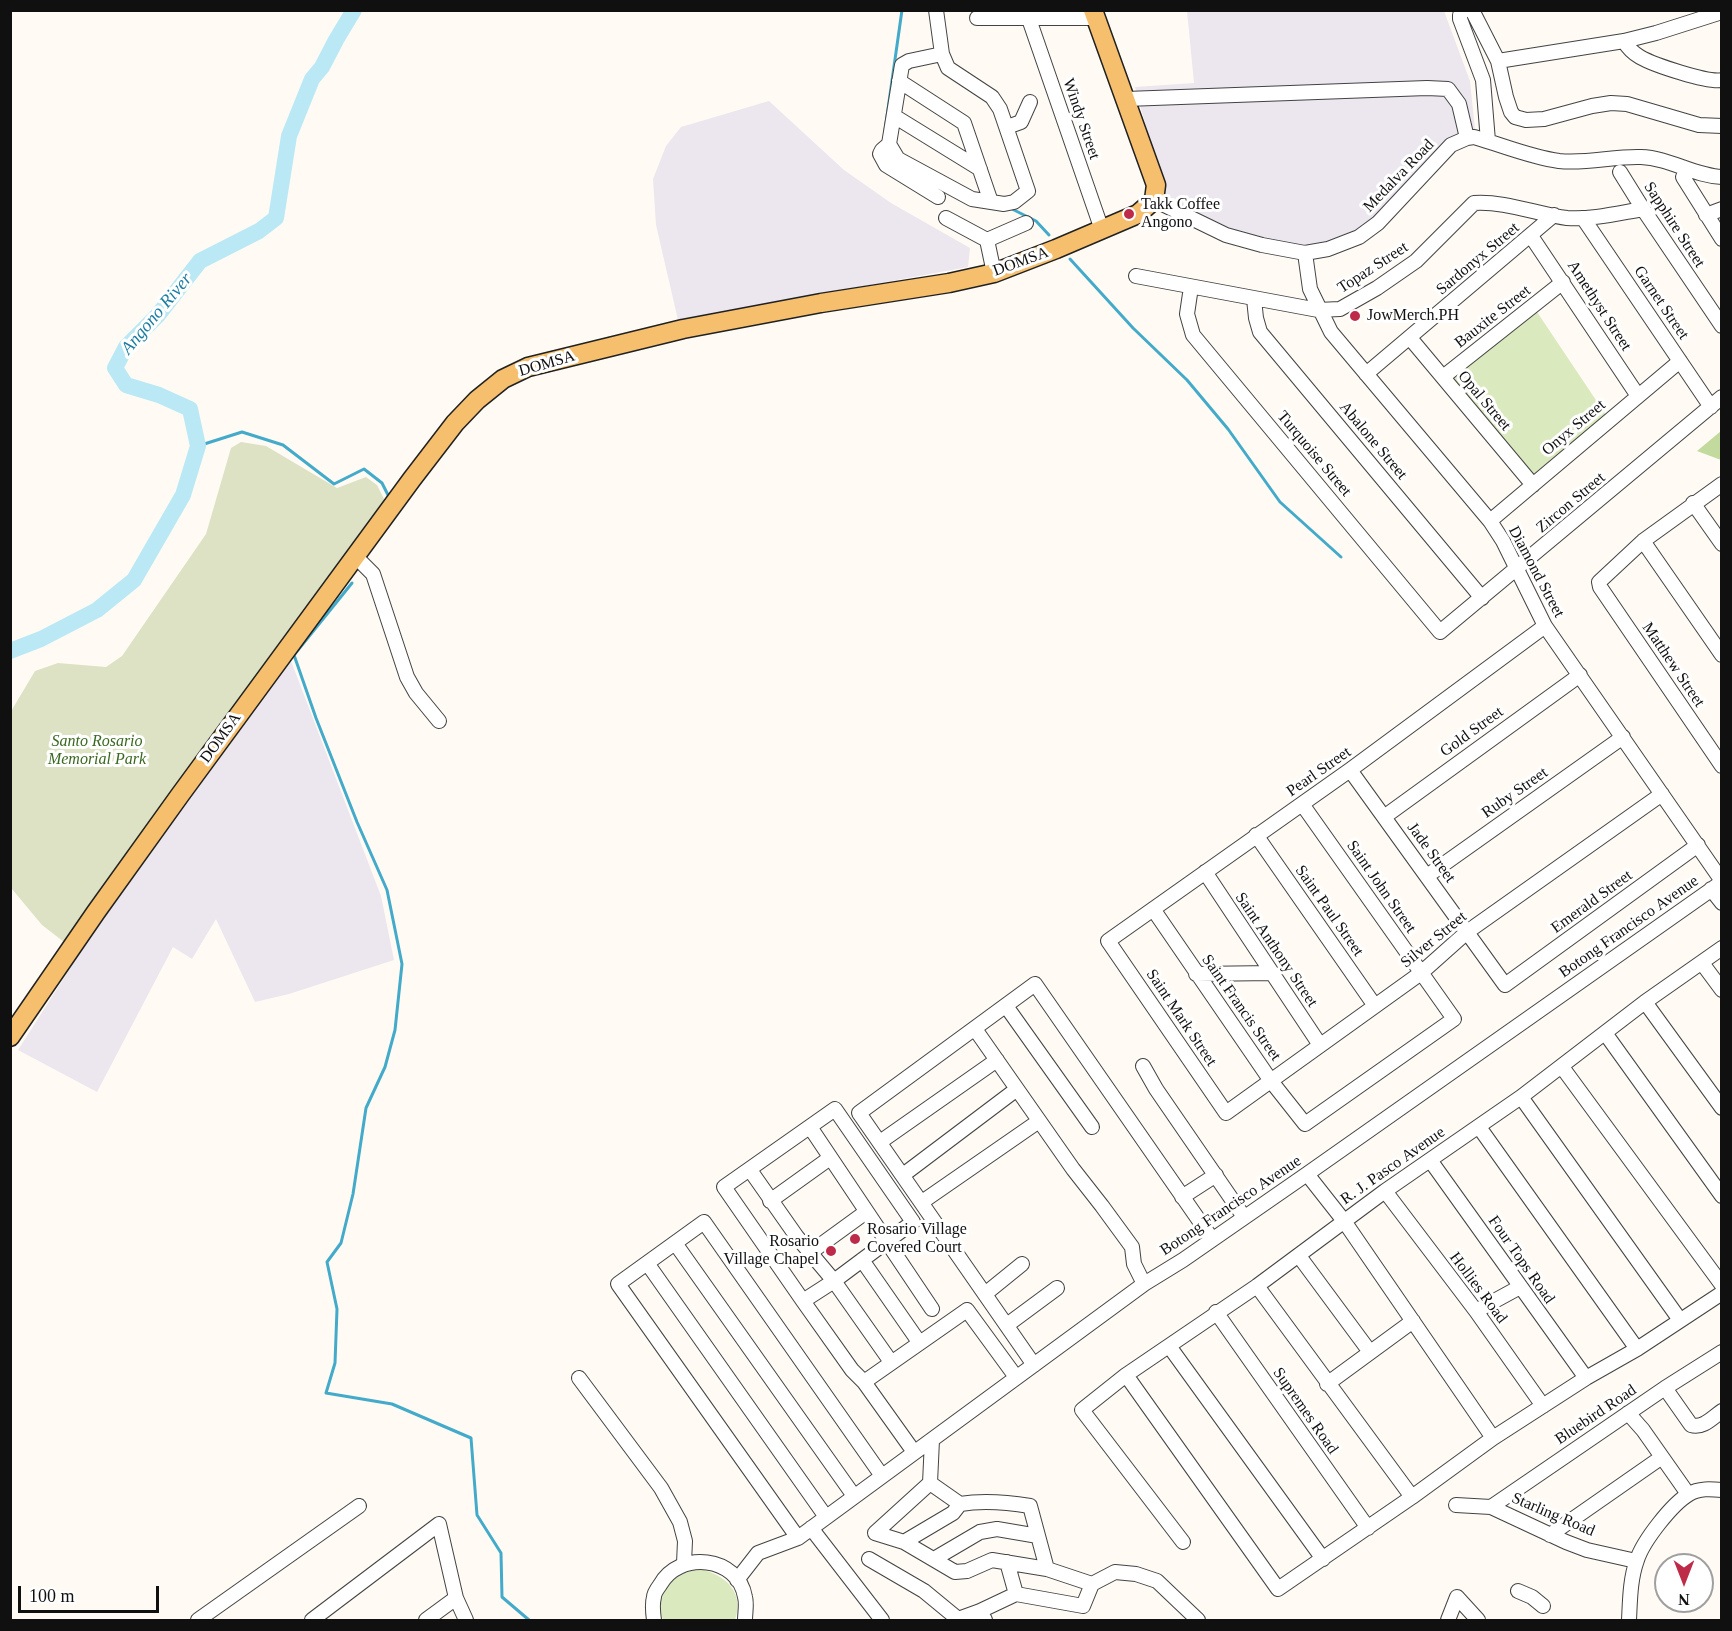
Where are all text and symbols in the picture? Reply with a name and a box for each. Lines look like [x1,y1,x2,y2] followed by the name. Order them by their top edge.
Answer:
[1058,76,1104,162] street label: Windy Street
[1360,136,1438,216] street label: Medalva Road
[1639,179,1709,271] street label: Sapphire Street
[1141,195,1220,233] place label: Takk Coffee Angono
[1122,207,1136,221] marker: Takk Coffee Angono
[1433,219,1523,299] street label: Sardonyx Street
[1334,238,1412,298] street label: Topaz Street
[991,243,1051,281] street label: DOMSA
[1563,257,1635,355] street label: Amethyst Street
[1629,262,1693,344] street label: Garnet Street
[117,269,197,359] water label: Angono River
[1451,281,1535,353] street label: Bauxite Street
[1367,306,1459,326] place label: JowMerch.PH
[1348,309,1362,323] marker: JowMerch.PH
[517,347,577,381] street label: DOMSA
[1453,367,1515,435] street label: Opal Street
[1538,396,1610,460] street label: Onyx Street
[1335,398,1411,484] street label: Abalone Street
[1273,407,1355,501] street label: Turquoise Street
[1533,469,1609,537] street label: Zircon Street
[1504,523,1568,621] street label: Diamond Street
[1638,619,1708,711] street label: Matthew Street
[1437,703,1507,761] street label: Gold Street
[196,709,246,767] street label: DOMSA
[48,732,146,770] park label: Santo Rosario Memorial Park
[1283,743,1355,801] street label: Pearl Street
[1478,763,1552,823] street label: Ruby Street
[1403,819,1459,887] street label: Jade Street
[1342,837,1420,937] street label: Saint John Street
[1291,862,1367,960] street label: Saint Paul Street
[1548,866,1636,938] street label: Emerald Street
[1556,872,1702,982] street label: Botong Francisco Avenue
[1231,889,1321,1011] street label: Saint Anthony Street
[1397,908,1471,972] street label: Silver Street
[1197,951,1285,1065] street label: Saint Francis Street
[1141,966,1221,1070] street label: Saint Mark Street
[1337,1123,1449,1209] street label: R. J. Pasco Avenue
[1157,1152,1305,1260] street label: Botong Francisco Avenue
[1484,1212,1558,1308] street label: Four Tops Road
[867,1220,967,1258] place label: Rosario Village Covered Court
[724,1232,819,1270] place label: Rosario Village Chapel
[848,1232,862,1246] marker: Rosario Village Covered Court
[824,1244,838,1258] marker: Rosario Village Chapel
[1445,1249,1511,1327] street label: Hollies Road
[1268,1364,1342,1458] street label: Supremes Road
[1552,1381,1640,1449] street label: Bluebird Road
[1509,1489,1597,1541] street label: Starling Road
[1654,1553,1714,1613] north arrow
[21,1574,162,1612] scale bar
[29,1586,75,1606] text: 100 m
[1678,1591,1690,1608] text: N

